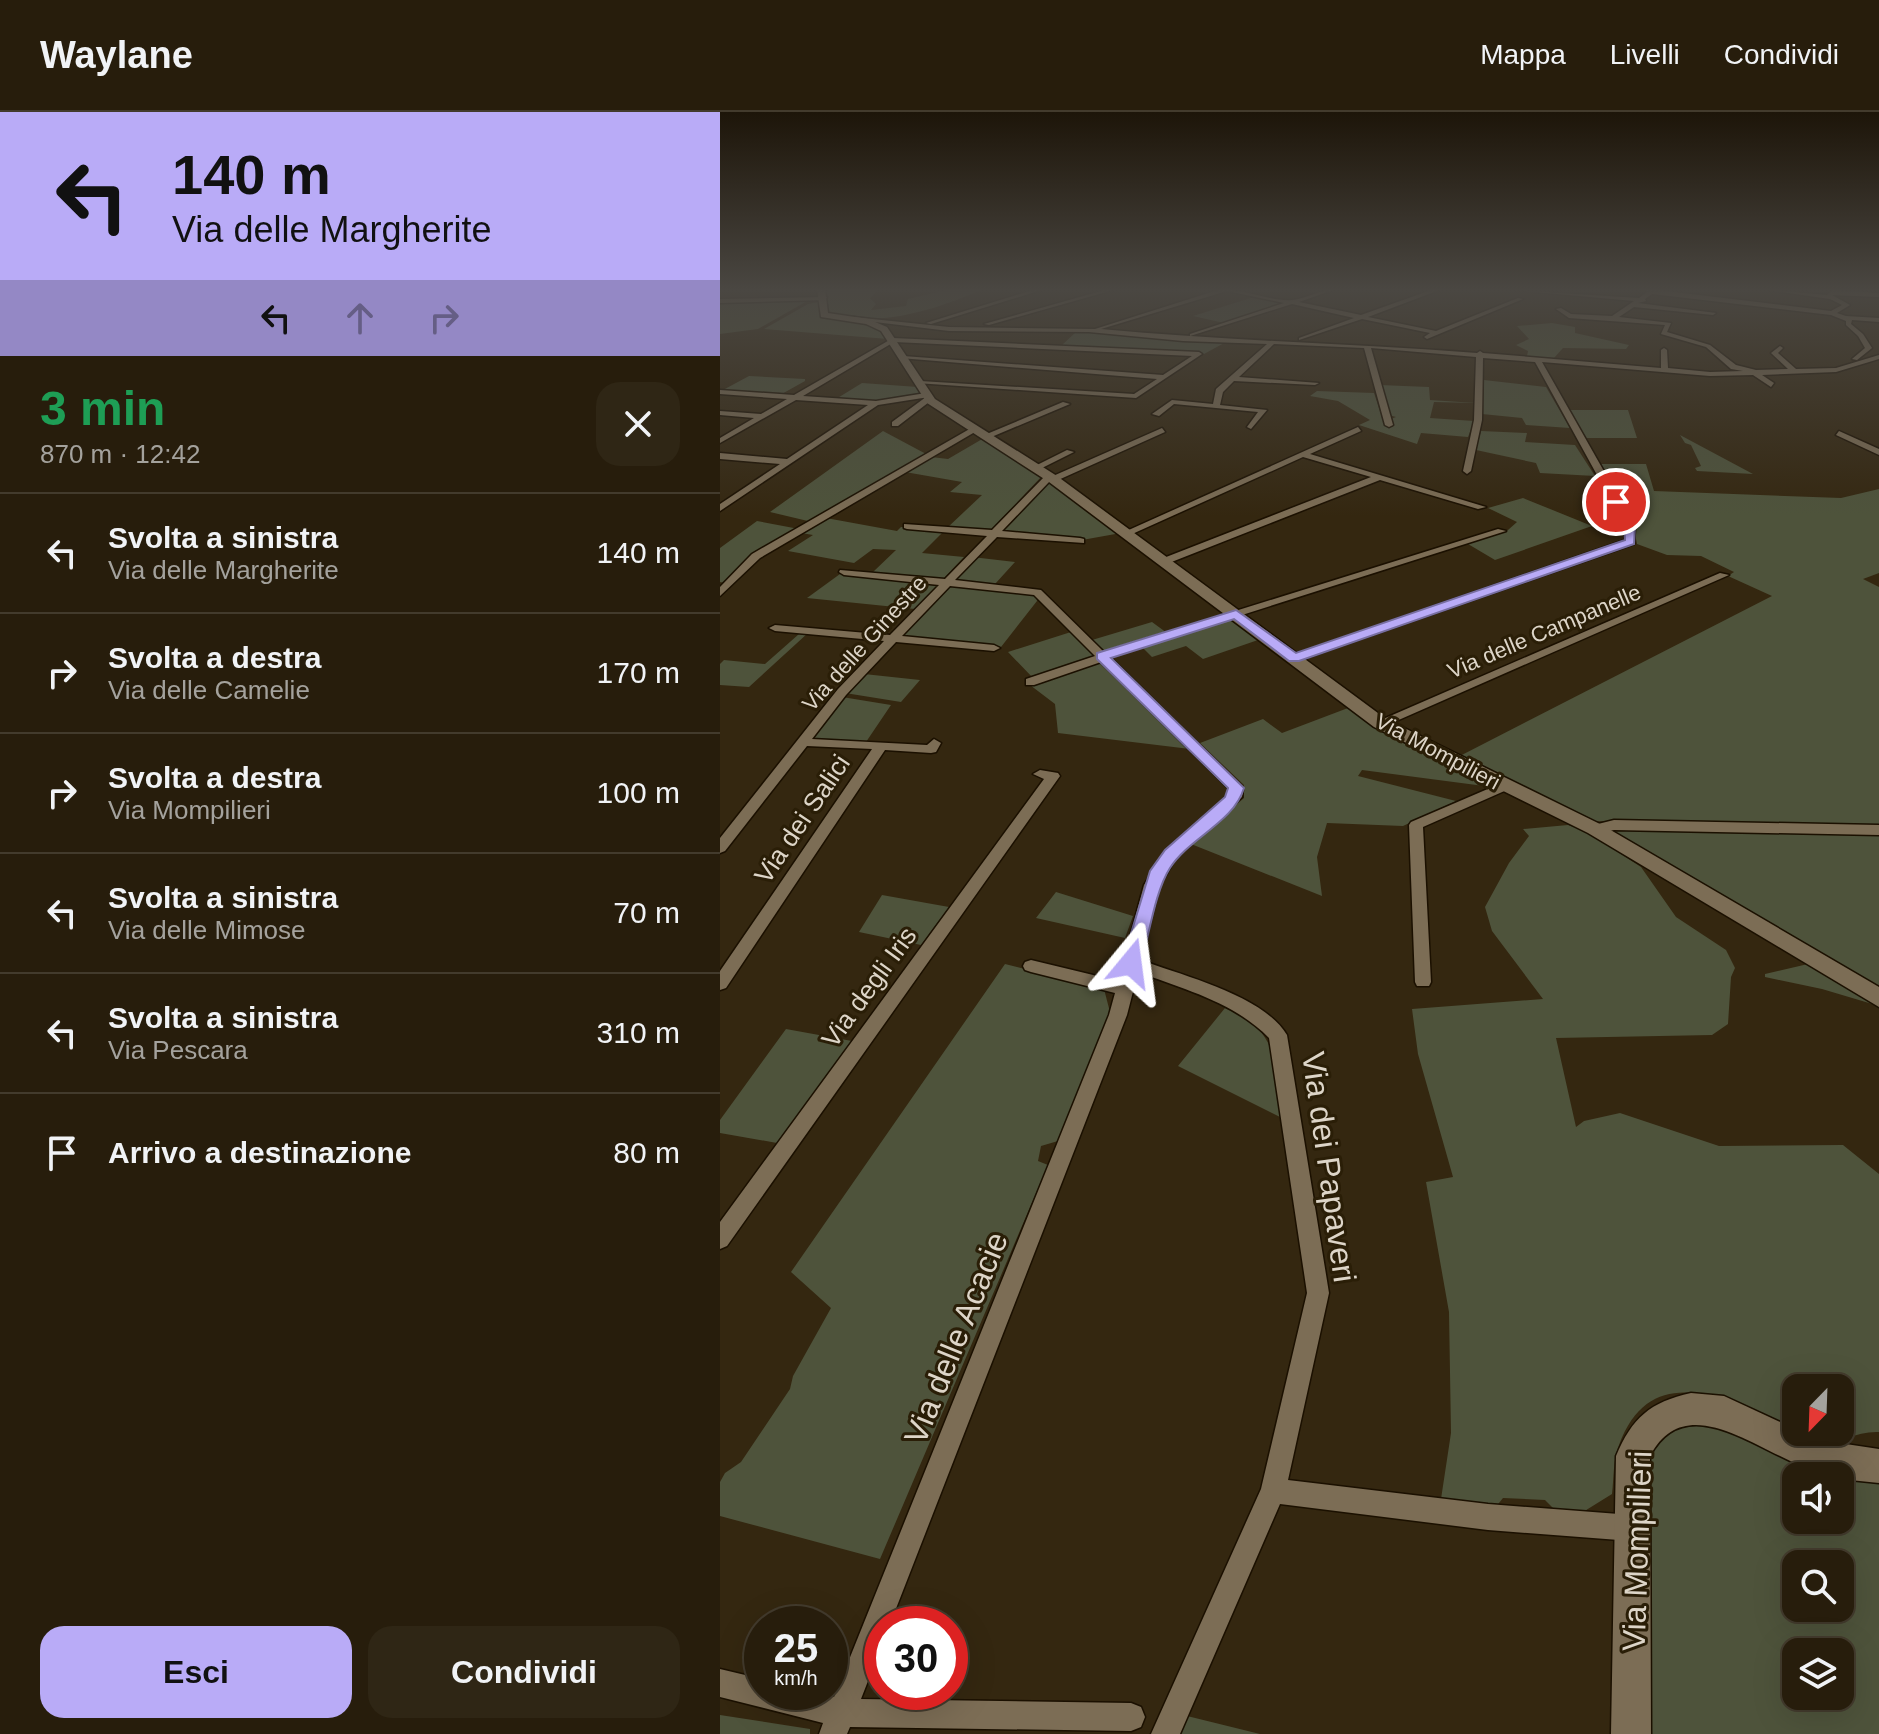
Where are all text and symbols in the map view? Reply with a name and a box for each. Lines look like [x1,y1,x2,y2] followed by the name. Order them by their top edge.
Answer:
[40,34,193,76] text: Waylane
[1480,39,1566,70] text: Mappa
[1610,39,1680,70] text: Livelli
[1724,39,1839,70] text: Condividi
[172,143,331,206] text: 140 m
[40,144,144,248] icon: left
[172,209,492,250] text: Via delle Margherite
[254,296,298,340] icon: left
[338,296,382,340] icon: ahead
[422,296,466,340] icon: right
[40,382,165,435] text: 3 min
[596,382,680,466] button: close
[40,439,200,469] text: 870 m · 12:42
[1582,468,1650,536] pin
[1594,480,1638,524] icon: arrive
[108,521,338,554] text: Svolta a sinistra
[40,531,84,575] icon: left
[597,536,680,569] text: 140 m
[108,555,339,585] text: Via delle Margherite
[797,571,932,716] street label: Via delle Ginestre
[1444,579,1645,684] street label: Via delle Campanelle
[108,641,321,674] text: Svolta a destra
[40,651,84,695] icon: right
[597,656,680,689] text: 170 m
[108,675,310,705] text: Via delle Camelie
[1371,708,1504,795] street label: Via Mompilieri
[748,749,856,889] street label: Via dei Salici
[108,761,321,794] text: Svolta a destra
[40,771,84,815] icon: right
[597,776,680,809] text: 100 m
[108,795,271,825] text: Via Mompilieri
[108,881,338,914] text: Svolta a sinistra
[40,891,84,935] icon: left
[613,896,680,929] text: 70 m
[108,915,306,945] text: Via delle Mimose
[815,921,923,1053] street label: Via degli Iris
[1089,921,1173,1005] position arrow
[108,1001,338,1034] text: Svolta a sinistra
[40,1011,84,1055] icon: left
[597,1016,680,1049] text: 310 m
[108,1035,248,1065] text: Via Pescara
[1295,1049,1363,1285] street label: Via dei Papaveri
[40,1131,84,1175] icon: arrive
[108,1136,411,1169] text: Arrivo a destinazione
[613,1136,680,1169] text: 80 m
[897,1227,1015,1449] street label: Via delle Acacie
[1782,1374,1854,1446] north arrow
[1782,1374,1854,1710] map controls
[1616,1450,1658,1652] street label: Via Mompilieri
[1782,1462,1854,1534] button: sound
[1782,1550,1854,1622] button: search
[864,1606,968,1710] speed limit sign: 30
[40,1626,352,1718] button: Esci
[368,1626,680,1718] button: Condividi
[774,1626,818,1670] text: 25
[1782,1638,1854,1710] button: layers
[774,1667,818,1689] text: km/h

